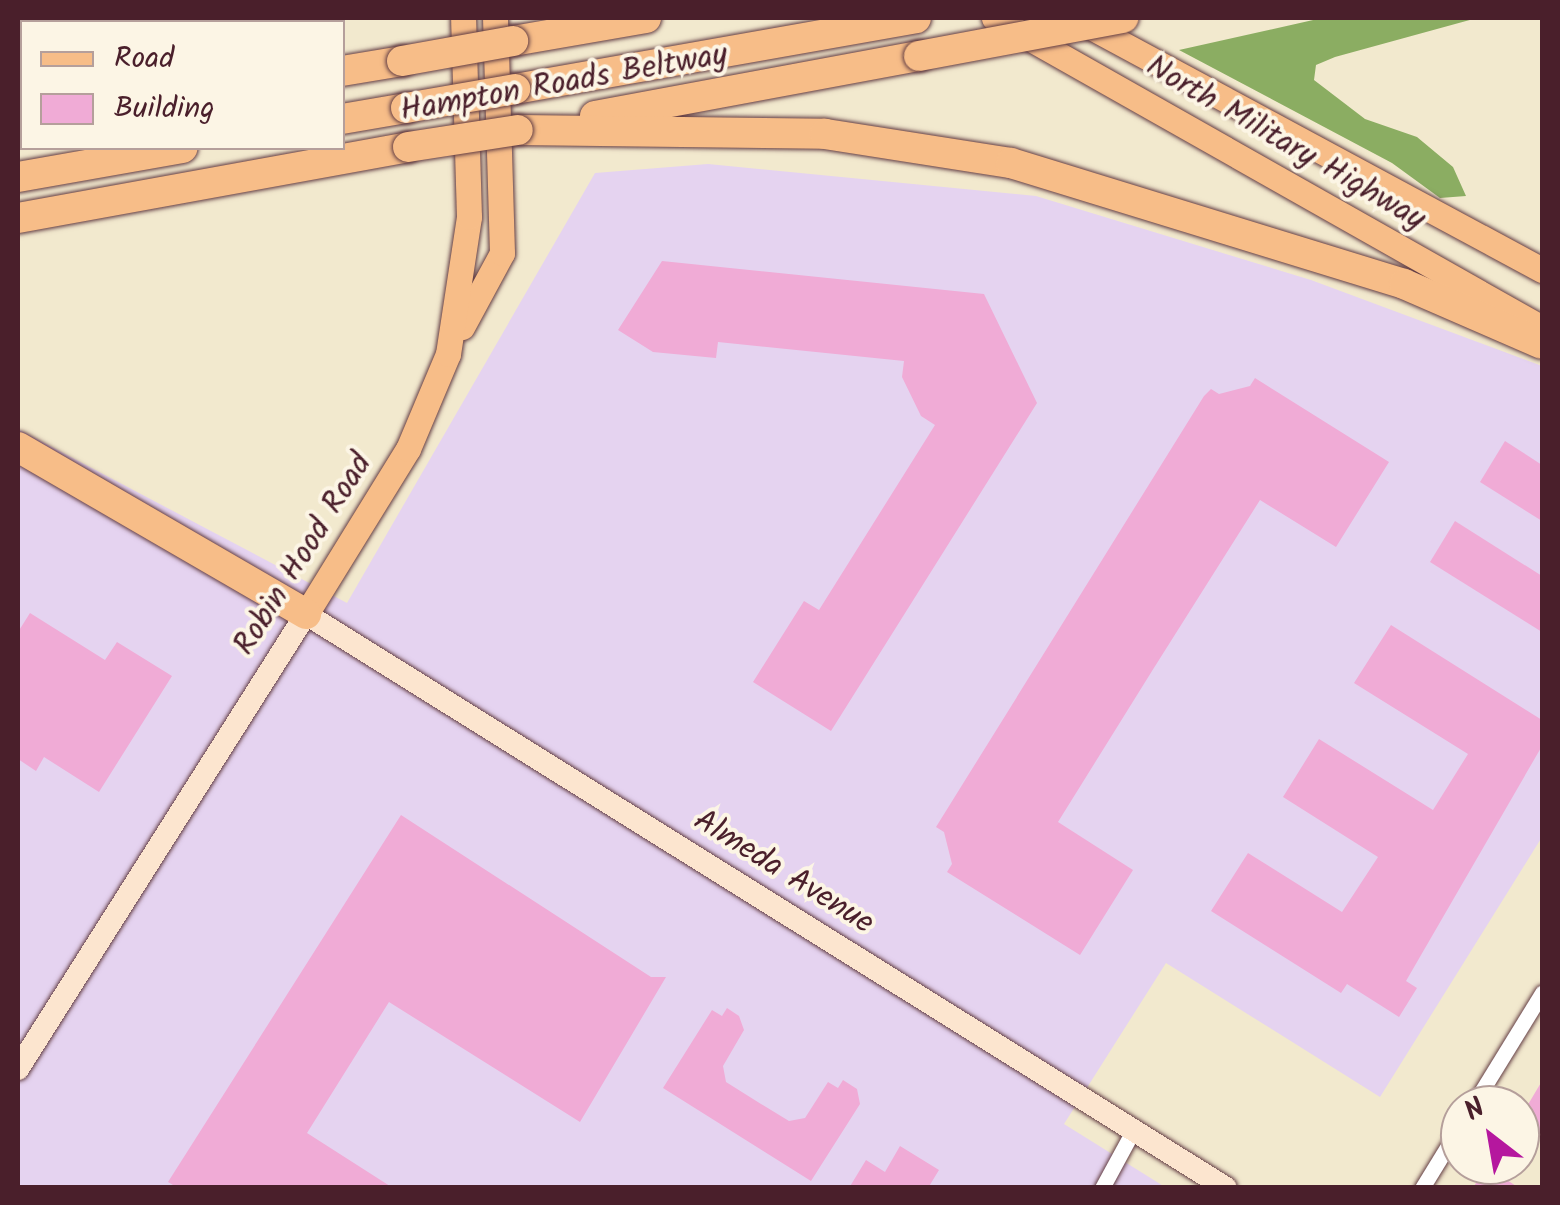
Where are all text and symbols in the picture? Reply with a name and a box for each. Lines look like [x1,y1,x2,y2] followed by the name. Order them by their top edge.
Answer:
[20,20,345,150] legend
[114,35,174,83] text: Road
[398,36,730,132] street label: Hampton Roads Beltway
[1138,48,1432,240] street label: North Military Highway
[114,85,214,133] text: Building
[227,447,381,663] street label: Robin Hood Road
[686,802,880,944] street label: Almeda Avenue
[1440,1085,1540,1185] north arrow
[1456,1087,1494,1134] text: N

